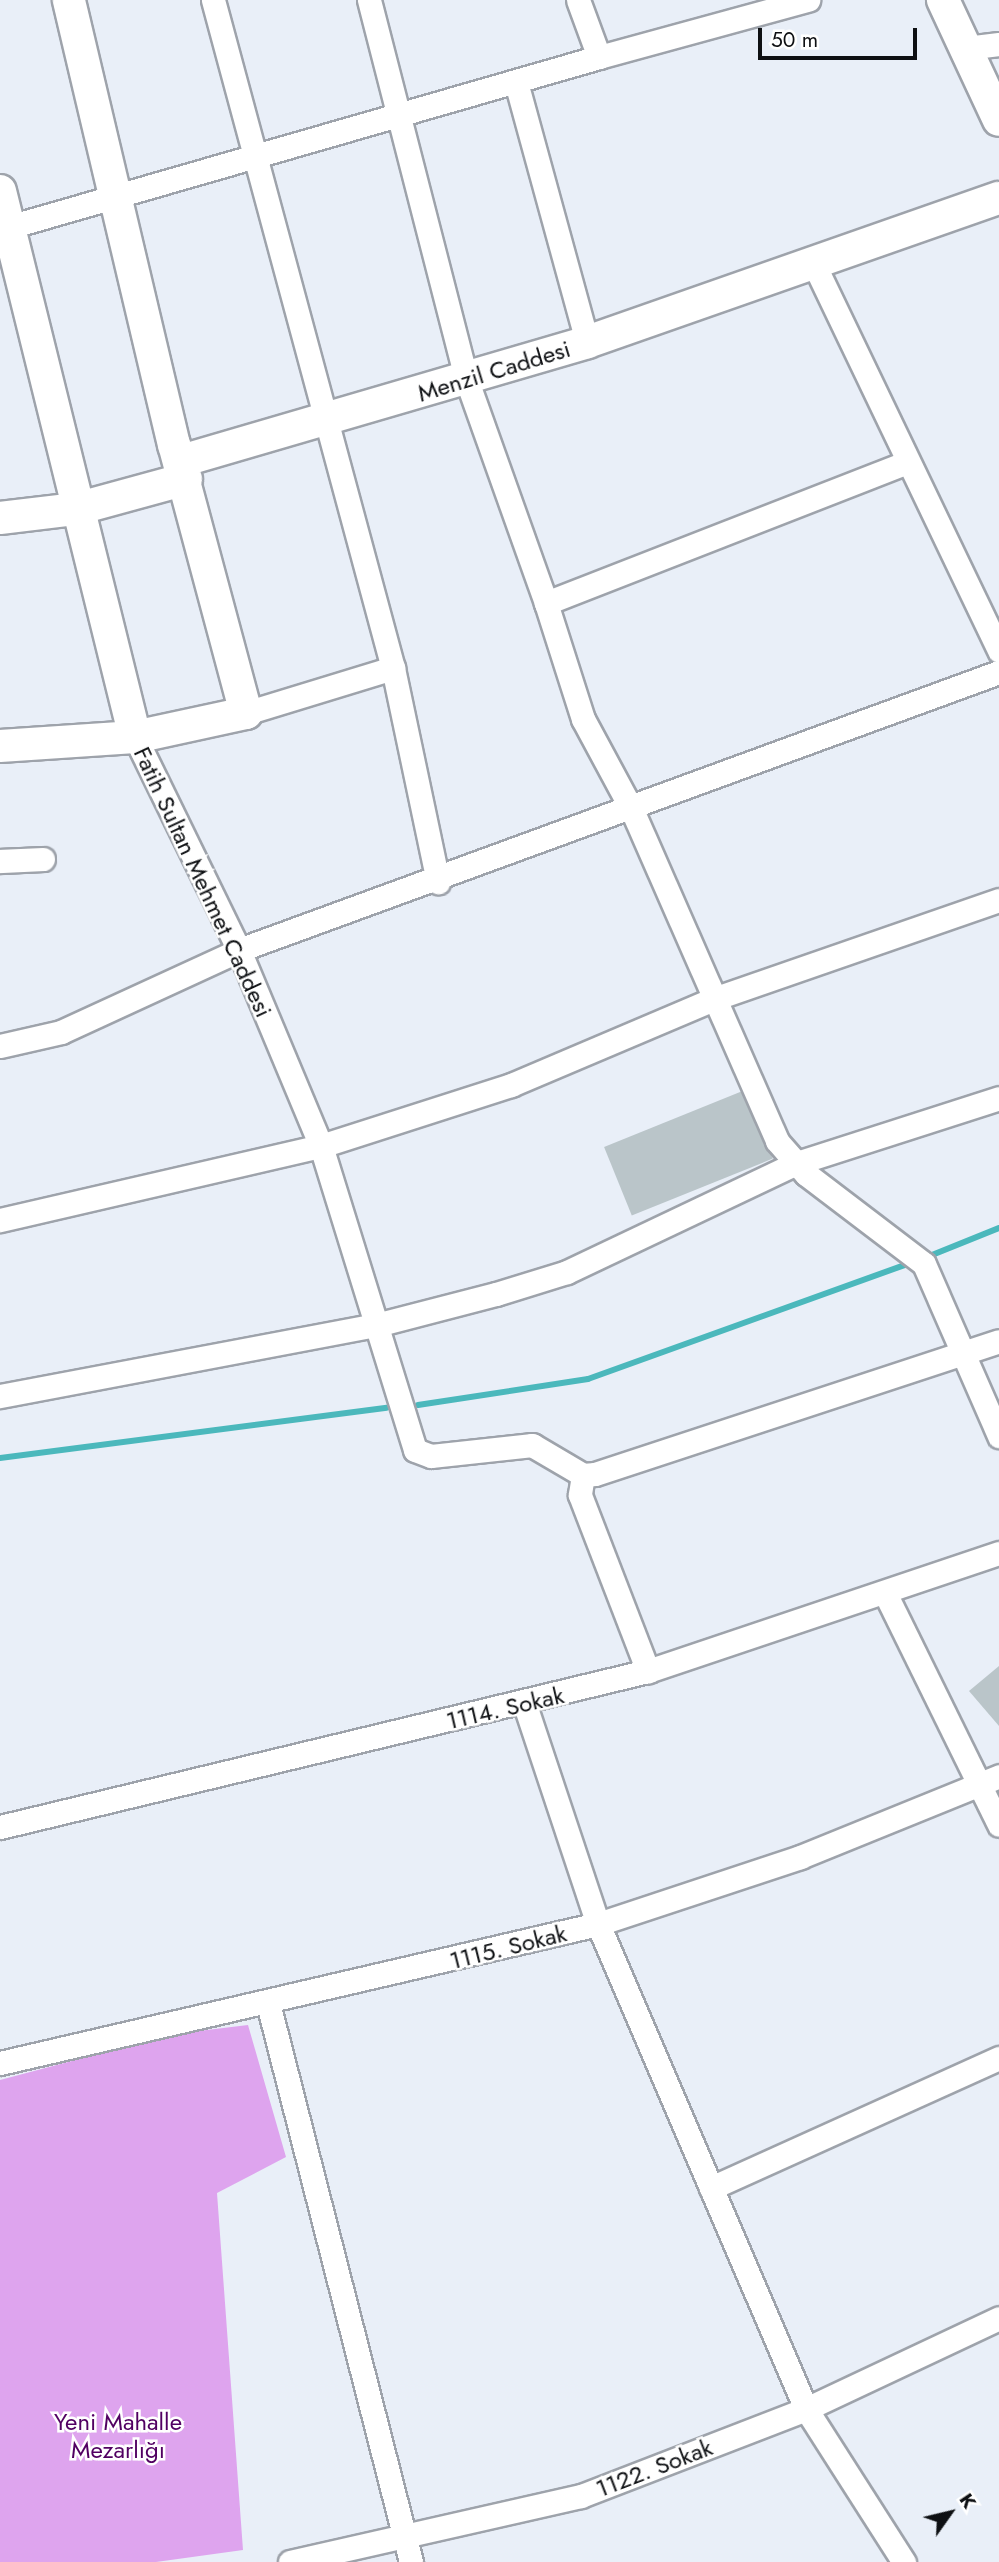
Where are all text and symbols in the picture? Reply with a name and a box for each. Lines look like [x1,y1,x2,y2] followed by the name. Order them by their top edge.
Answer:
[761,14,920,58] scale bar
[771,25,818,55] text: 50 m
[414,334,574,408] street label: Menzil Caddesi
[128,742,278,1022] street label: Fatih Sultan Mehmet Caddesi
[443,1681,567,1735] street label: 1114. Sokak
[447,1919,569,1975] street label: 1115. Sokak
[54,2408,182,2464] park label: Yeni Mahalle Mezarlığı
[592,2433,716,2503] street label: 1122. Sokak
[915,2478,985,2548] north arrow
[953,2488,983,2514] text: K

